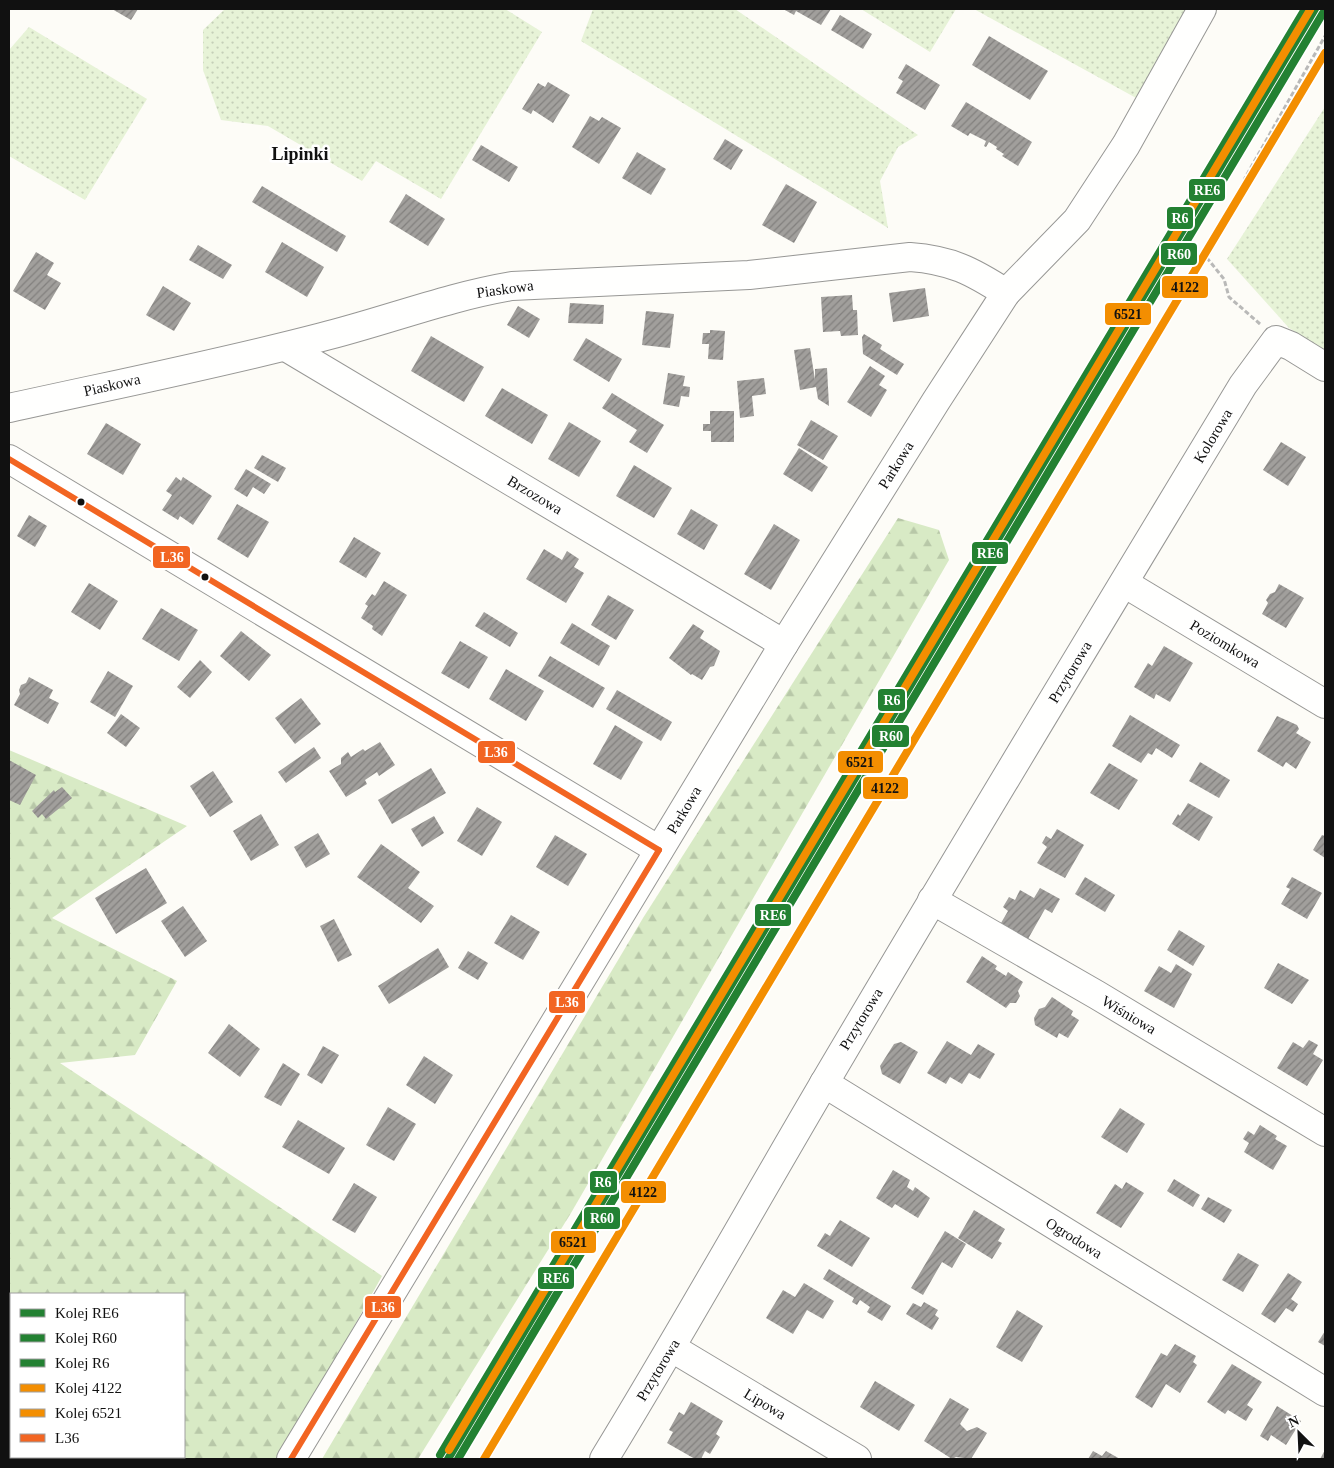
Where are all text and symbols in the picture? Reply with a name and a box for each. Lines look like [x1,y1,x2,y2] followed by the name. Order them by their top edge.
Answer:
[271,144,329,164] district label: Lipinki
[1188,178,1226,202] line badge: RE6
[1194,183,1220,198] text: RE6
[1166,206,1194,230] line badge: R6
[1171,211,1189,226] text: R6
[1160,242,1198,266] line badge: R60
[1167,247,1191,262] text: R60
[1161,275,1209,299] line badge: 4122
[475,277,535,301] street label: Piaskowa
[1171,280,1199,295] text: 4122
[1104,302,1152,326] line badge: 6521
[1114,307,1142,322] text: 6521
[82,371,142,399] street label: Piaskowa
[1191,406,1235,466] street label: Kolorowa
[875,438,917,492] street label: Parkowa
[505,472,565,518] street label: Brzozowa
[76,497,86,507] unlabelled marker
[971,541,1009,565] line badge: RE6
[152,545,191,569] line badge: L36
[977,546,1003,561] text: RE6
[160,550,184,565] text: L36
[200,572,210,582] unlabelled marker
[1187,617,1263,671] street label: Poziomkowa
[1045,638,1095,706] street label: Przytorowa
[877,688,906,712] line badge: R6
[883,693,901,708] text: R6
[871,724,910,748] line badge: R60
[879,729,903,744] text: R60
[477,740,516,764] line badge: L36
[484,745,508,760] text: L36
[837,750,884,774] line badge: 6521
[846,755,874,770] text: 6521
[862,776,909,800] line badge: 4122
[871,781,899,796] text: 4122
[664,783,705,837] street label: Parkowa
[754,903,792,927] line badge: RE6
[760,908,786,923] text: RE6
[836,985,886,1053] street label: Przytorowa
[548,990,586,1014] line badge: L36
[1099,993,1159,1038] street label: Wiśniowa
[555,995,579,1010] text: L36
[589,1170,618,1194] line badge: R6
[594,1175,612,1190] text: R6
[620,1180,667,1204] line badge: 4122
[629,1185,657,1200] text: 4122
[583,1206,621,1230] line badge: R60
[590,1211,614,1226] text: R60
[1043,1214,1105,1262] street label: Ogrodowa
[550,1230,597,1254] line badge: 6521
[559,1235,587,1250] text: 6521
[537,1266,575,1290] line badge: RE6
[543,1271,569,1286] text: RE6
[10,1293,185,1458] legend
[364,1295,402,1319] line badge: L36
[371,1300,395,1315] text: L36
[55,1305,119,1321] text: Kolej RE6
[55,1330,117,1346] text: Kolej R60
[633,1336,683,1404] street label: Przytorowa
[55,1355,110,1371] text: Kolej R6
[55,1380,122,1396] text: Kolej 4122
[741,1385,789,1423] street label: Lipowa
[55,1405,122,1421] text: Kolej 6521
[1274,1408,1324,1458] north arrow
[1286,1413,1302,1430] text: N
[55,1430,80,1446] text: L36

